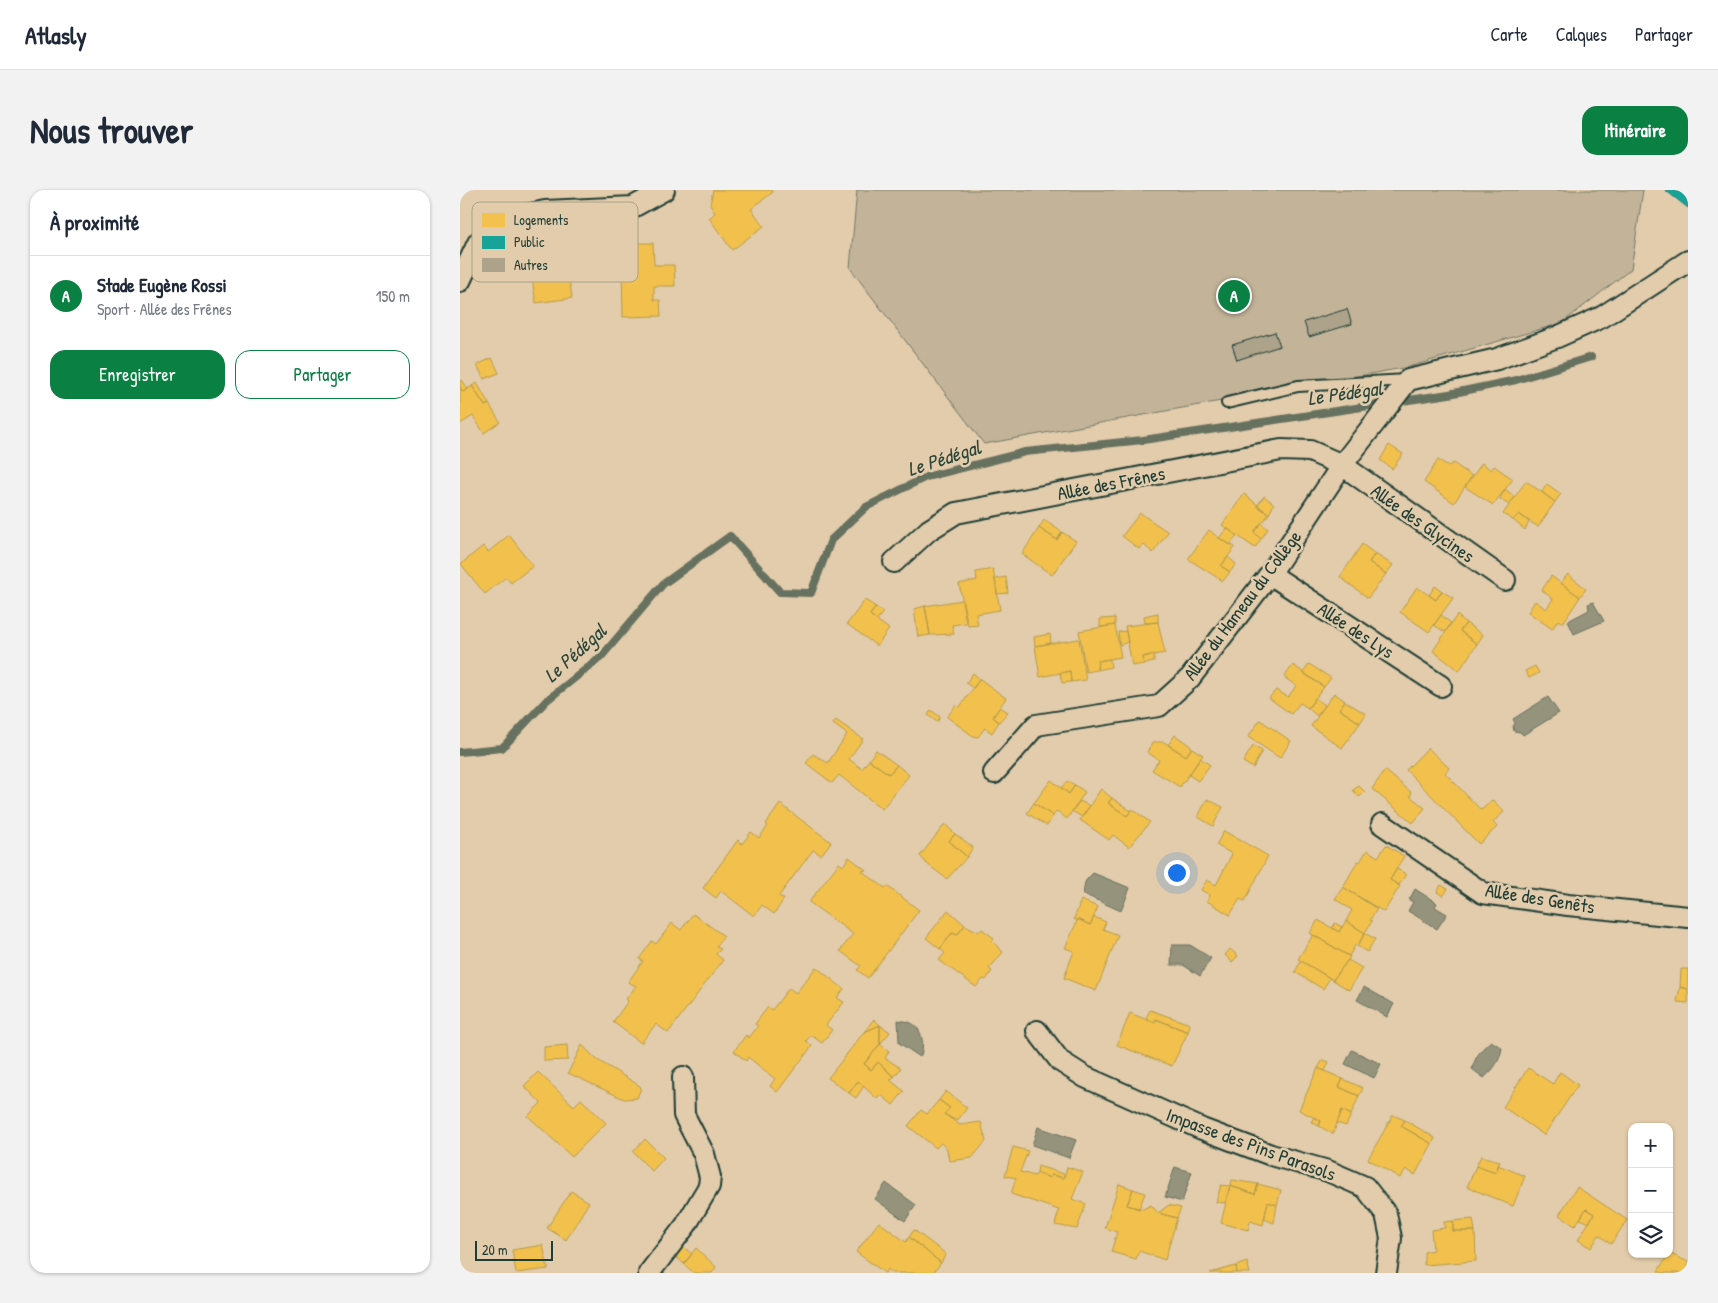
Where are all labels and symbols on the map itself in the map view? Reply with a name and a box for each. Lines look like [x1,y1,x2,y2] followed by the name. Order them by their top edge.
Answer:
[472,202,638,282] legend
[514,210,568,230] text: Logements
[514,232,545,251] text: Public
[514,255,548,274] text: Autres
[1218,277,1250,315] pin: A
[1306,374,1386,412] water label: Le Pédégal
[904,433,986,483] water label: Le Pédégal
[1055,460,1167,506] street label: Allée des Frênes
[1366,478,1480,568] street label: Allée des Glycines
[1177,524,1307,685] street label: Allée du Hameau du Collège
[1313,596,1399,664] street label: Allée des Lys
[538,616,614,689] water label: Le Pédégal
[1164,860,1190,886] your location
[1483,877,1597,919] street label: Allée des Genêts
[1163,1101,1339,1187] street label: Impasse des Pins Parasols
[475,1238,552,1261] scale bar

